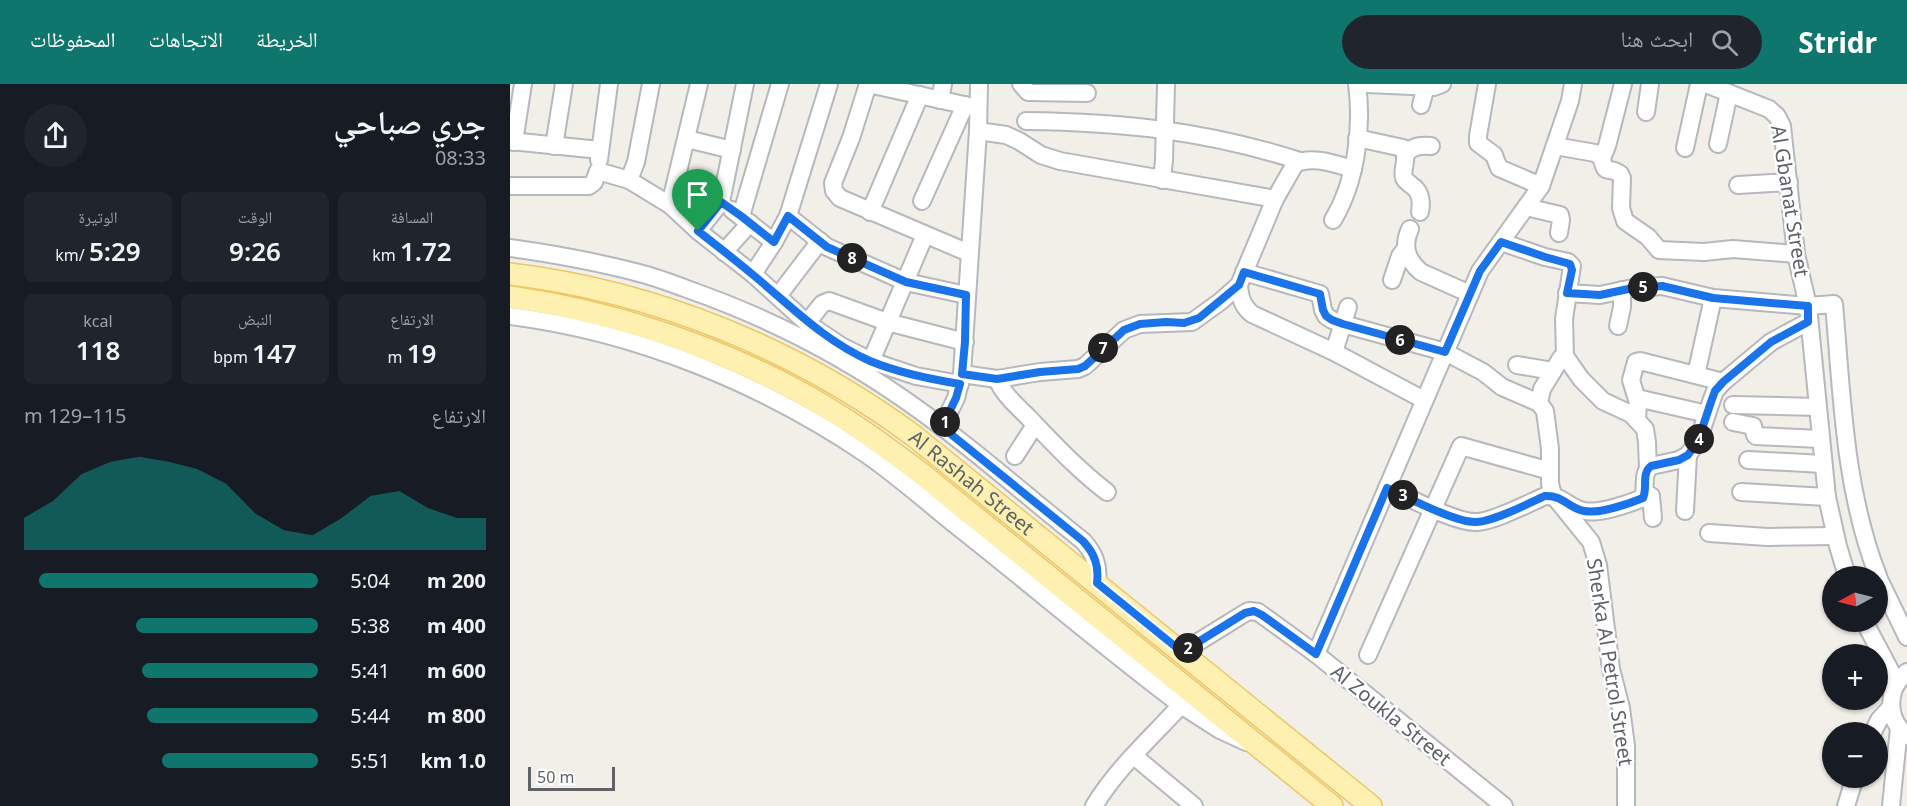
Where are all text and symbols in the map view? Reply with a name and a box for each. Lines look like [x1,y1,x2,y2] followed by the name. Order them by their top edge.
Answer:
[1342,15,1762,69] search box
[1621,23,1693,53] text: ابحث هنا
[1798,23,1877,61] text: Stridr
[30,25,115,53] text: المحفوظات
[148,25,223,53] text: الاتجاهات
[256,25,318,53] text: الخريطة
[1708,26,1741,59] icon: search
[333,99,486,144] text: جري صباحي
[24,104,87,167] button: share
[1765,123,1816,279] street label: Al Gbanat Street
[435,144,486,171] text: 08:33
[672,169,723,231] pin
[681,178,714,211] icon: arrive
[79,206,117,228] text: الوتيرة
[238,206,272,228] text: الوقت
[391,206,433,228] text: المسافة
[89,233,141,269] text: 5:29
[229,233,281,269] text: 9:26
[400,233,452,269] text: 1.72
[837,243,867,273] pin: 8
[55,244,89,266] text: /km
[372,244,400,266] text: km
[847,247,857,269] text: 8
[1628,272,1658,302] pin: 5
[1638,276,1648,298] text: 5
[238,308,272,330] text: النبض
[390,308,434,330] text: الارتفاع
[83,310,113,332] text: kcal
[1385,325,1415,355] pin: 6
[1395,329,1405,351] text: 6
[76,332,120,368] text: 118
[1088,333,1118,363] pin: 7
[252,335,297,371] text: 147
[407,335,436,371] text: 19
[1098,337,1108,359] text: 7
[213,346,252,368] text: bpm
[388,346,407,368] text: m
[24,402,127,429] text: 115–129 m
[431,402,486,429] text: الارتفاع
[930,407,960,437] pin: 1
[940,411,950,433] text: 1
[904,423,1040,541] street label: Al Rashah Street
[1684,424,1714,454] pin: 4
[1694,428,1704,450] text: 4
[1388,480,1418,510] pin: 3
[1398,484,1408,506] text: 3
[1581,556,1640,768] street label: Sherka Al Petrol Street
[1822,566,1888,632] north arrow
[1822,566,1888,788] map controls
[350,567,390,594] text: 5:04
[427,567,486,594] text: 200 m
[350,612,390,639] text: 5:38
[427,612,486,639] text: 400 m
[1173,633,1203,663] pin: 2
[1183,637,1193,659] text: 2
[1822,644,1888,710] button: +
[350,657,390,684] text: 5:41
[427,657,486,684] text: 600 m
[1326,658,1457,771] street label: Al Zoukla Street
[350,702,390,729] text: 5:44
[427,702,486,729] text: 800 m
[1822,722,1888,788] button: −
[350,747,390,774] text: 5:51
[420,747,486,774] text: 1.0 km
[528,764,615,792] scale bar
[537,766,574,788] text: 50 m

